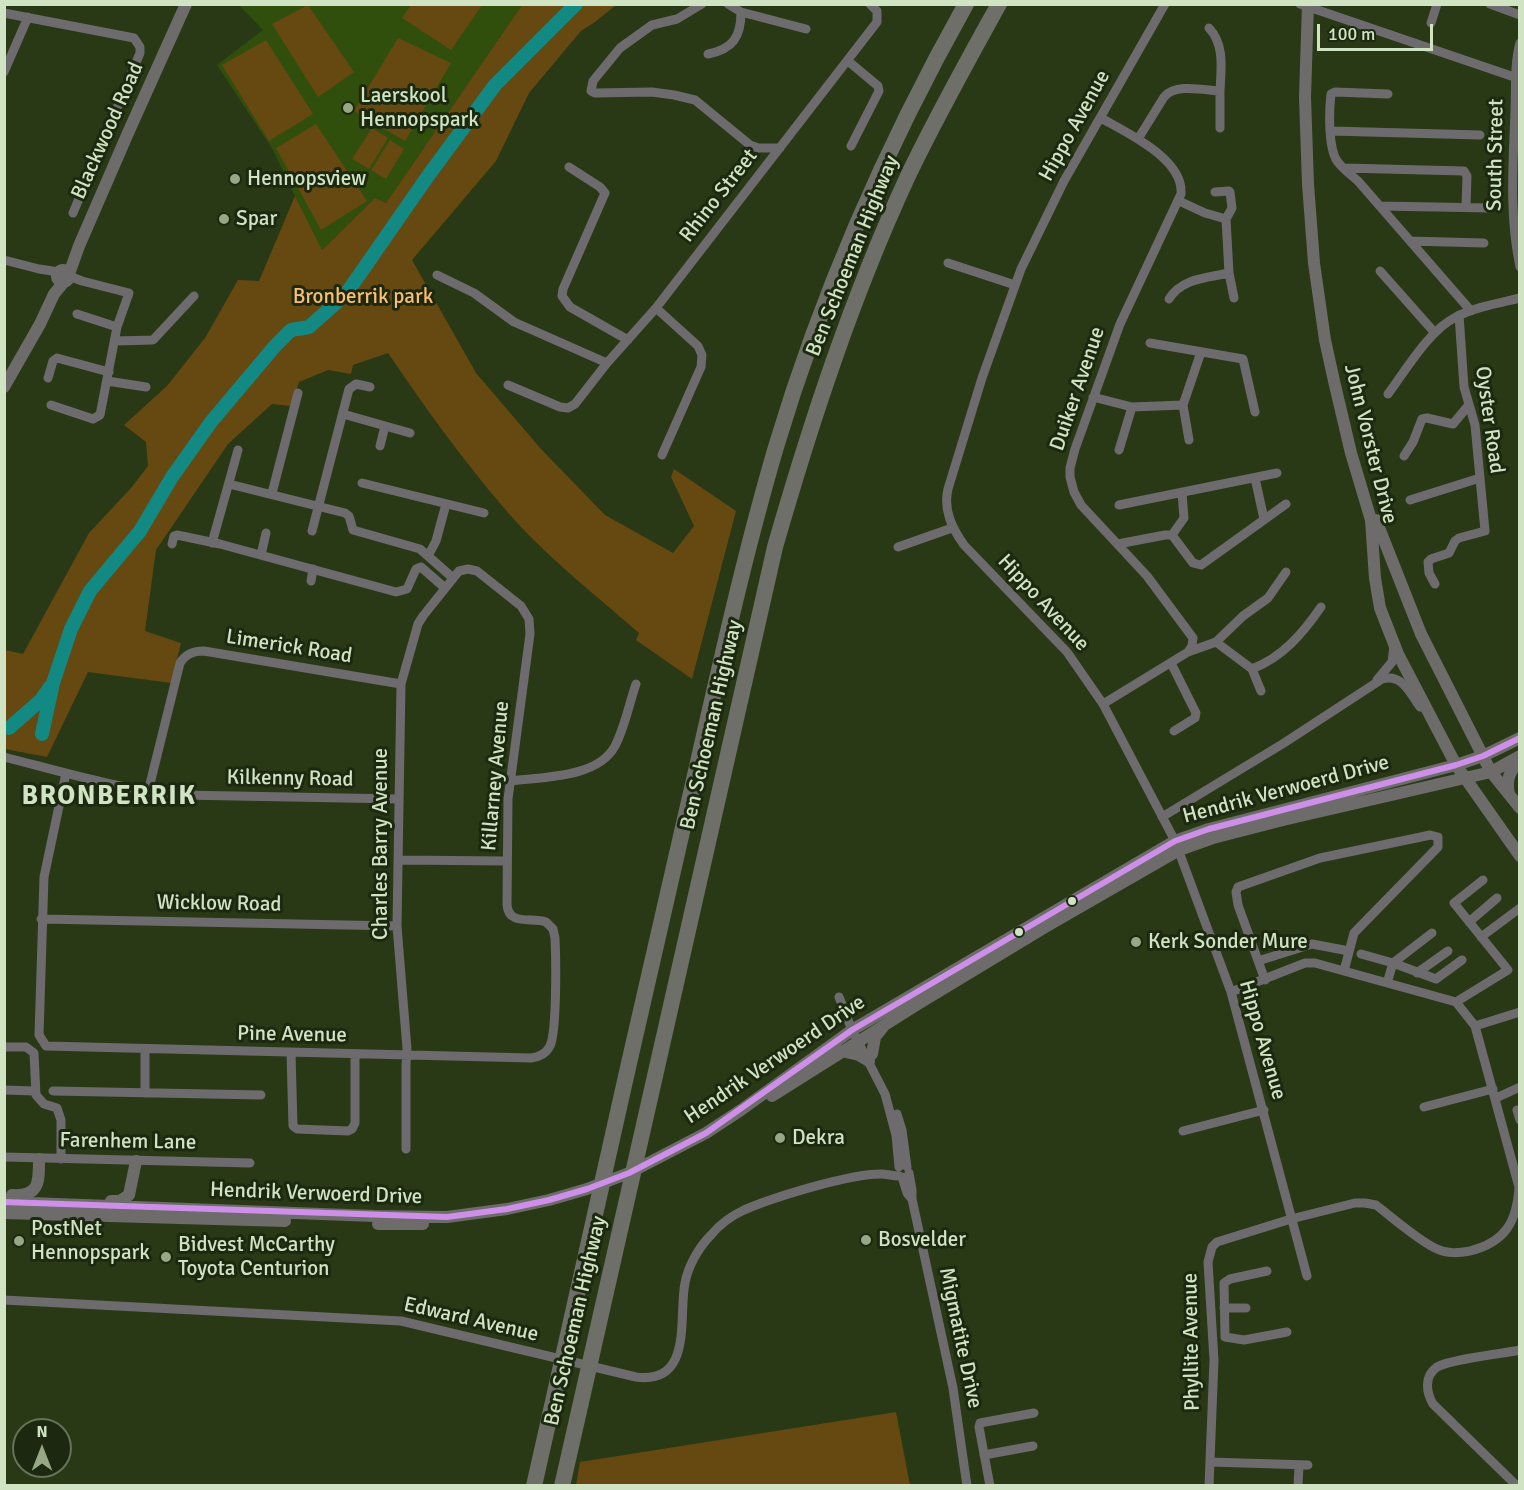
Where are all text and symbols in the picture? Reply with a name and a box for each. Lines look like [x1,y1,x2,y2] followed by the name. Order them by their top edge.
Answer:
[1320,12,1436,50] scale bar
[1328,23,1375,45] text: 100 m
[67,59,149,203] street label: Blackwood Road
[1034,66,1116,186] street label: Hippo Avenue
[360,83,479,133] place label: Laerskool Hennopspark
[1482,99,1510,211] street label: South Street
[341,101,355,115] marker: Laerskool Hennopspark
[675,144,763,248] street label: Rhino Street
[801,152,905,360] street label: Ben Schoeman Highway
[247,166,366,192] place label: Hennopsview
[228,172,242,186] marker: Hennopsview
[236,206,277,232] place label: Spar
[217,212,231,226] marker: Spar
[293,284,433,310] park label: Bronberrik park
[1045,324,1111,454] street label: Duiker Avenue
[1338,362,1402,526] street label: John Vorster Drive
[1469,365,1509,475] street label: Oyster Road
[992,549,1094,657] street label: Hippo Avenue
[676,618,748,832] street label: Ben Schoeman Highway
[224,625,354,669] street label: Limerick Road
[477,700,515,852] street label: Killarney Avenue
[368,748,394,940] street label: Charles Barry Avenue
[1180,750,1392,830] street label: Hendrik Verwoerd Drive
[226,765,354,793] street label: Kilkenny Road
[21,781,197,813] district label: BRONBERRIK
[156,890,282,918] street label: Wicklow Road
[1066,895,1078,907] unlabelled marker
[1013,926,1025,938] unlabelled marker
[1148,929,1308,955] place label: Kerk Sonder Mure
[1129,935,1143,949] marker: Kerk Sonder Mure
[1233,977,1291,1103] street label: Hippo Avenue
[680,990,870,1130] street label: Hendrik Verwoerd Drive
[237,1021,347,1049] street label: Pine Avenue
[792,1125,845,1151] place label: Dekra
[59,1128,197,1156] street label: Farenhem Lane
[773,1131,787,1145] marker: Dekra
[209,1178,423,1210] street label: Hendrik Verwoerd Drive
[540,1214,612,1428] street label: Ben Schoeman Highway
[31,1216,150,1266] place label: PostNet Hennopspark
[878,1227,966,1253] place label: Bosvelder
[178,1232,335,1282] place label: Bidvest McCarthy Toyota Centurion
[859,1233,873,1247] marker: Bosvelder
[12,1234,26,1248] marker: PostNet Hennopspark
[159,1250,173,1264] marker: Bidvest McCarthy Toyota Centurion
[933,1265,987,1411] street label: Migmatite Drive
[1178,1273,1206,1411] street label: Phyllite Avenue
[401,1292,541,1348] street label: Edward Avenue
[12,1418,72,1478] north arrow
[36,1422,48,1442] text: N

